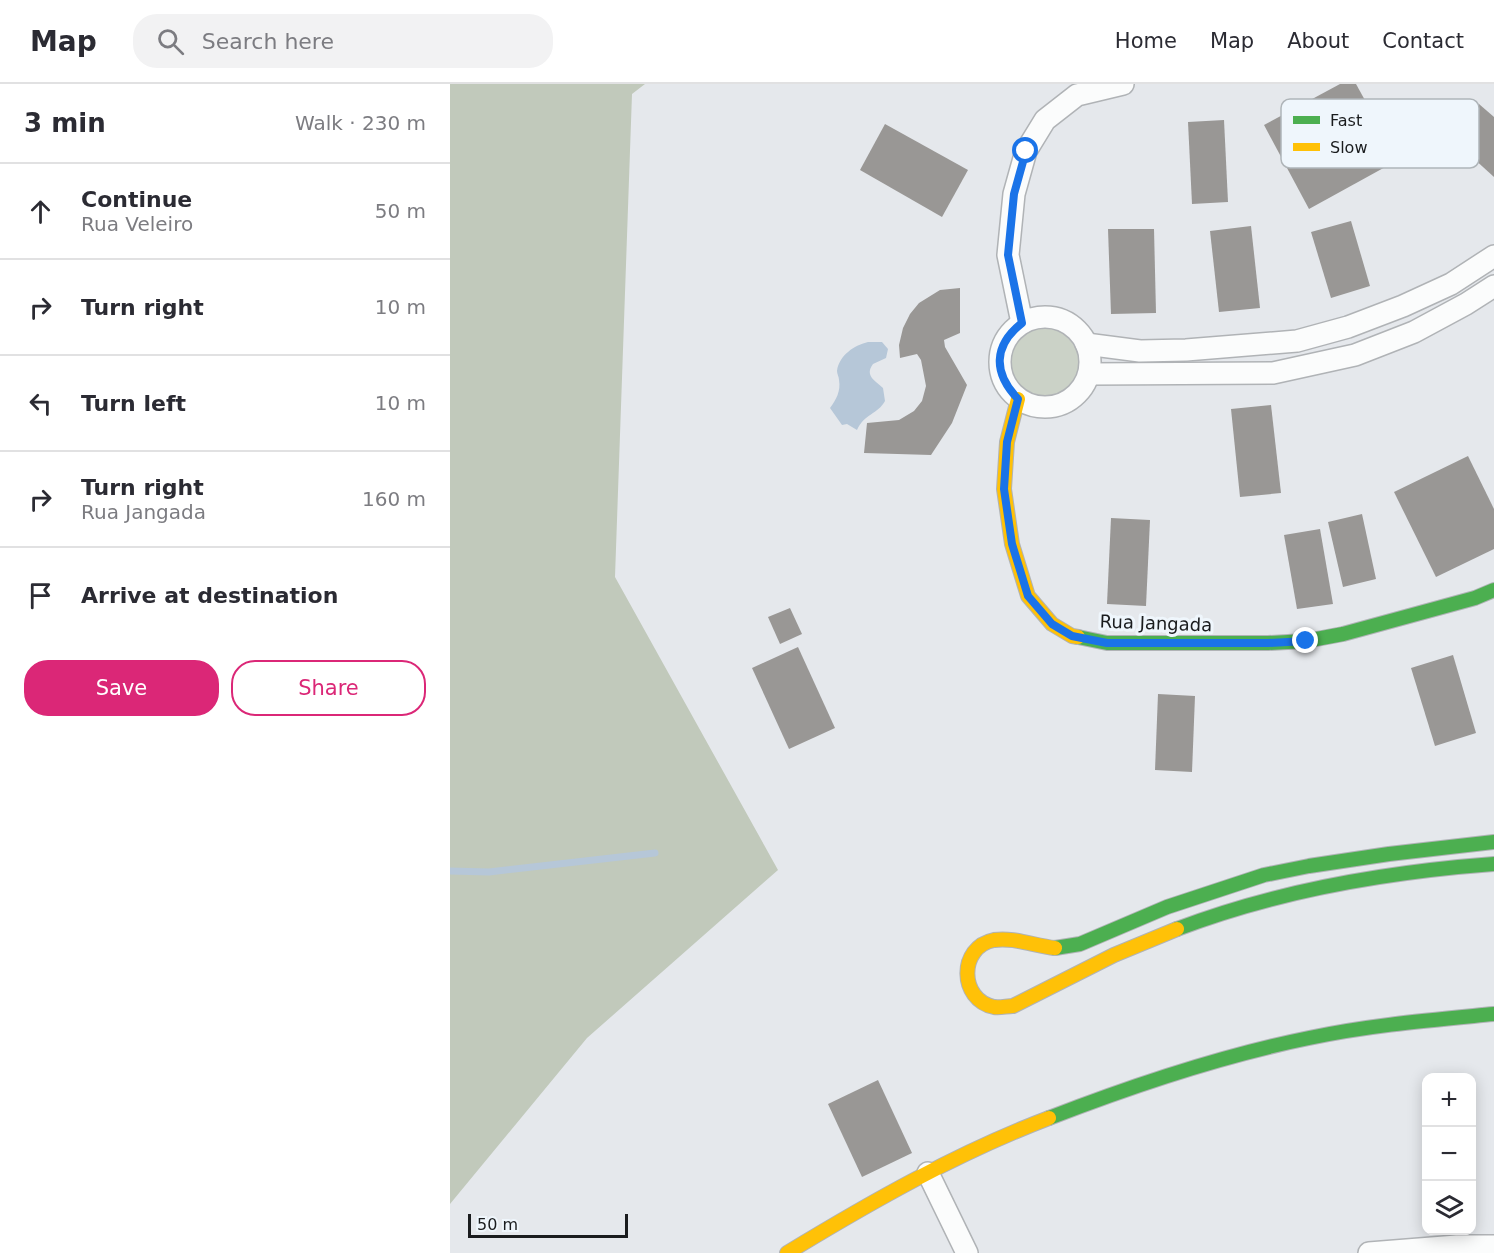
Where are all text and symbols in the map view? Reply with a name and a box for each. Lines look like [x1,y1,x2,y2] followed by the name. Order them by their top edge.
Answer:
[133,14,553,68] search box
[30,25,97,58] text: Map
[154,25,187,58] icon: search
[202,29,334,54] text: Search here
[1115,29,1177,53] text: Home
[1210,29,1254,53] text: Map
[1287,29,1349,53] text: About
[1382,29,1464,53] text: Contact
[1281,99,1479,168] legend
[24,108,106,138] text: 3 min
[295,111,426,135] text: Walk · 230 m
[1330,111,1362,130] text: Fast
[1012,137,1038,163] route start
[1330,138,1367,157] text: Slow
[81,187,192,212] text: Continue
[24,195,57,228] icon: ahead
[375,199,426,223] text: 50 m
[81,212,193,236] text: Rua Veleiro
[24,291,57,324] icon: right
[81,295,204,320] text: Turn right
[375,295,426,319] text: 10 m
[24,387,57,420] icon: left
[81,391,186,416] text: Turn left
[375,391,426,415] text: 10 m
[81,475,204,500] text: Turn right
[24,483,57,516] icon: right
[362,487,426,511] text: 160 m
[81,500,206,524] text: Rua Jangada
[24,579,57,612] icon: arrive
[81,583,338,608] text: Arrive at destination
[1099,611,1213,635] street label: Rua Jangada
[1292,627,1318,653] route end
[24,660,219,716] button: Save
[231,660,426,716] button: Share
[1422,1073,1476,1235] map controls
[1422,1073,1476,1127] button: +
[1422,1127,1476,1181] button: −
[1422,1181,1476,1235] button: layers
[468,1211,628,1238] scale bar
[477,1215,518,1234] text: 50 m

